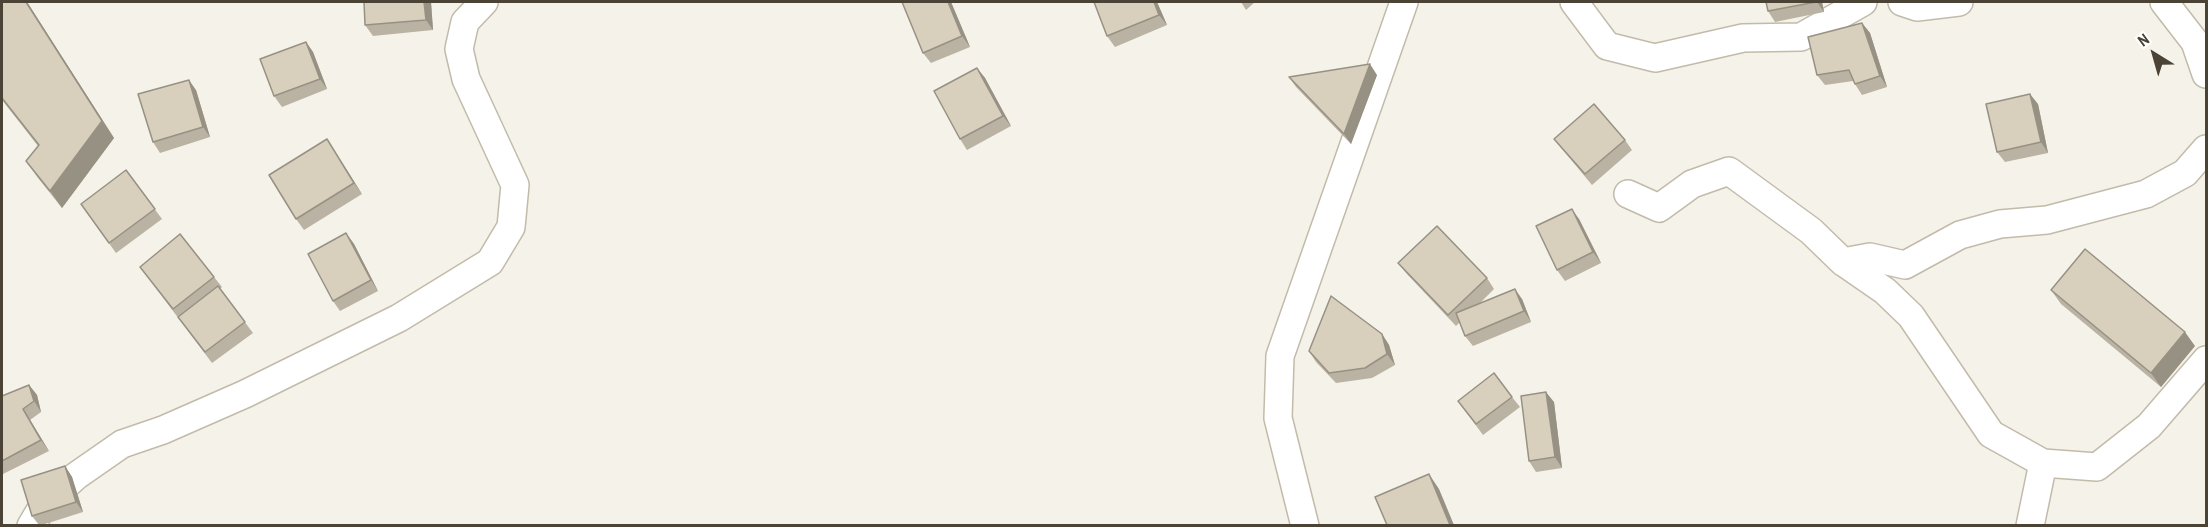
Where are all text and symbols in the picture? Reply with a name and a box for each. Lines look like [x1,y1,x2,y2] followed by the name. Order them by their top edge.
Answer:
[2124,24,2184,84] north arrow
[2133,28,2154,51] text: N

